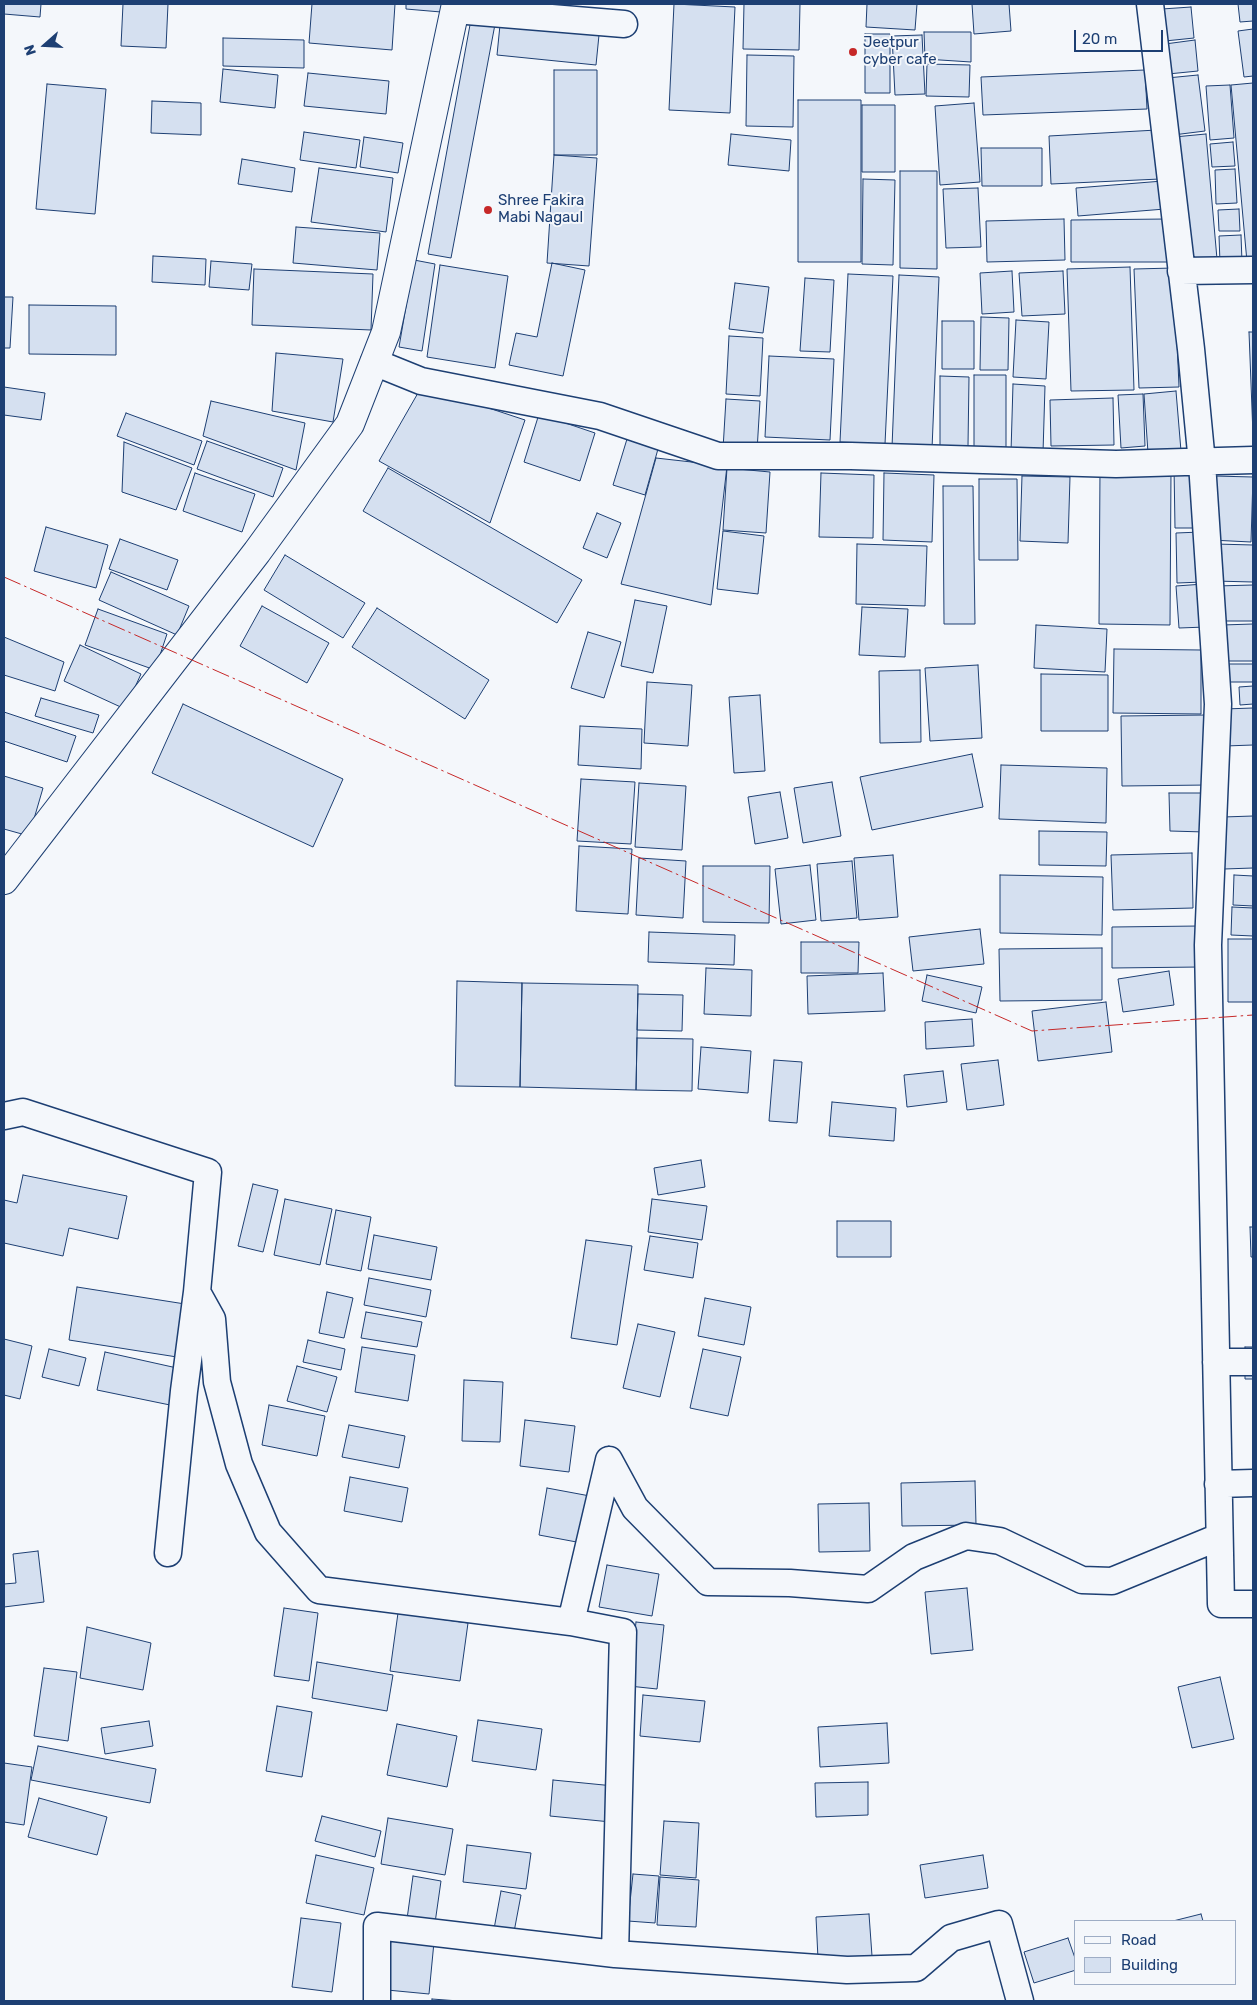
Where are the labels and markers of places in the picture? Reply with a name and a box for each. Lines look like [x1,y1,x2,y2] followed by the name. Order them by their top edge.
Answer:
[863,34,937,69] place label: Jeetpur cyber cafe
[847,46,859,58] marker: Jeetpur cyber cafe
[498,192,584,227] place label: Shree Fakira Mabi Nagaul
[482,204,494,216] marker: Shree Fakira Mabi Nagaul

